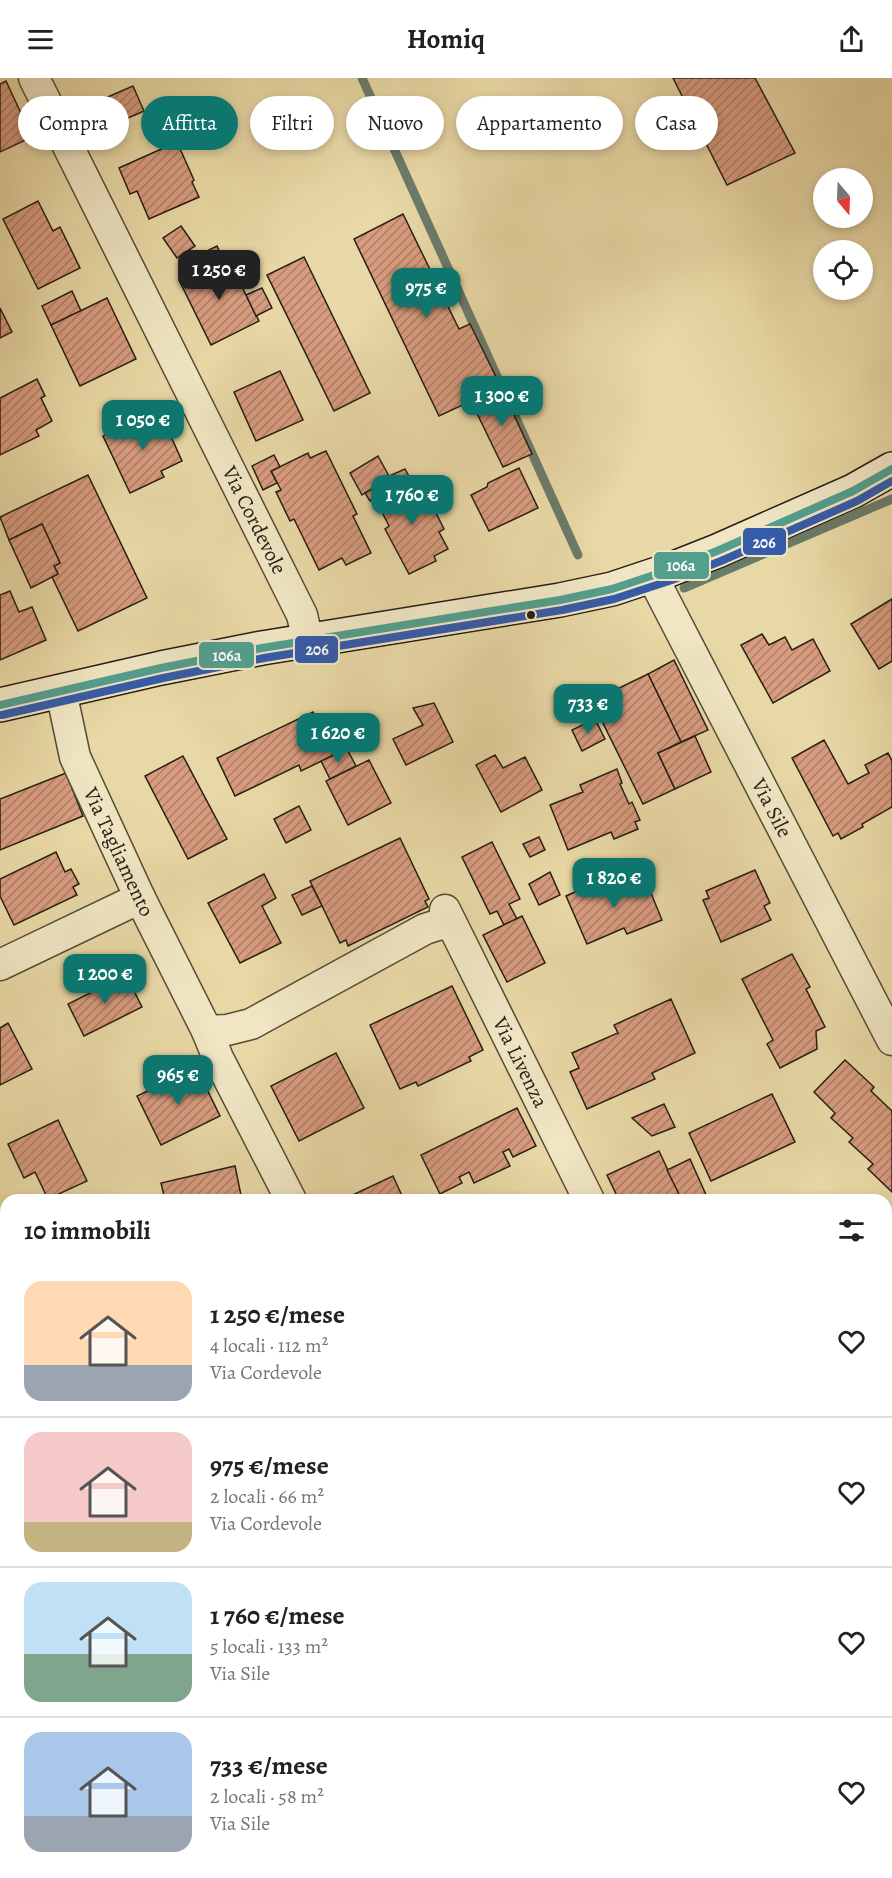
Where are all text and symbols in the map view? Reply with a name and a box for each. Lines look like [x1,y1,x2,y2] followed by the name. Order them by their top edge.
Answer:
[407,21,485,57] text: Homiq
[24,23,57,56] icon: menu
[835,23,868,56] icon: share
[18,96,129,150] chip: Compra
[141,96,238,150] chip: Affitta
[250,96,334,150] chip: Filtri
[346,96,444,150] chip: Nuovo
[456,96,623,150] chip: Appartamento
[635,96,718,150] chip: Casa
[813,168,873,228] north arrow
[813,168,873,300] map controls
[813,240,873,300] button: locate
[164,250,274,301] pin: 1 250 €
[192,256,246,283] text: 1 250 €
[384,268,468,319] pin: 975 €
[405,274,447,301] text: 975 €
[447,376,557,427] pin: 1 300 €
[475,382,529,409] text: 1 300 €
[88,400,198,451] pin: 1 050 €
[116,406,170,433] text: 1 050 €
[215,460,293,579] street label: Via Cordevole
[357,475,467,526] pin: 1 760 €
[385,481,439,508] text: 1 760 €
[742,527,787,556] line badge: 206
[752,532,776,554] text: 206
[653,551,710,580] line badge: 106a
[667,555,696,577] text: 106a
[525,609,537,621] unlabelled marker
[294,635,339,664] line badge: 206
[305,639,329,661] text: 206
[198,641,255,669] line badge: 106a
[213,645,242,667] text: 106a
[546,684,630,735] pin: 733 €
[568,690,608,717] text: 733 €
[283,713,393,764] pin: 1 620 €
[311,719,365,746] text: 1 620 €
[744,772,799,842] street label: Via Sile
[76,782,161,921] street label: Via Tagliamento
[559,858,669,909] pin: 1 820 €
[587,864,641,891] text: 1 820 €
[50,954,160,1005] pin: 1 200 €
[77,960,133,987] text: 1 200 €
[486,1011,555,1113] street label: Via Livenza
[136,1055,220,1106] pin: 965 €
[157,1061,199,1088] text: 965 €
[24,1213,151,1248] text: 10 immobili
[835,1214,868,1247] icon: filters
[210,1297,345,1332] text: 1 250 €/mese
[72,1305,144,1377] icon: home
[835,1325,868,1358] icon: heart
[210,1332,328,1359] text: 4 locali · 112 m²
[210,1359,322,1386] text: Via Cordevole
[210,1448,329,1483] text: 975 €/mese
[72,1456,144,1528] icon: home
[835,1476,868,1509] icon: heart
[210,1483,324,1510] text: 2 locali · 66 m²
[210,1510,322,1537] text: Via Cordevole
[210,1598,345,1633] text: 1 760 €/mese
[72,1606,144,1678] icon: home
[835,1626,868,1659] icon: heart
[210,1633,328,1660] text: 5 locali · 133 m²
[210,1660,270,1687] text: Via Sile
[210,1748,328,1783] text: 733 €/mese
[72,1756,144,1828] icon: home
[835,1776,868,1809] icon: heart
[210,1783,324,1810] text: 2 locali · 58 m²
[210,1810,270,1837] text: Via Sile

